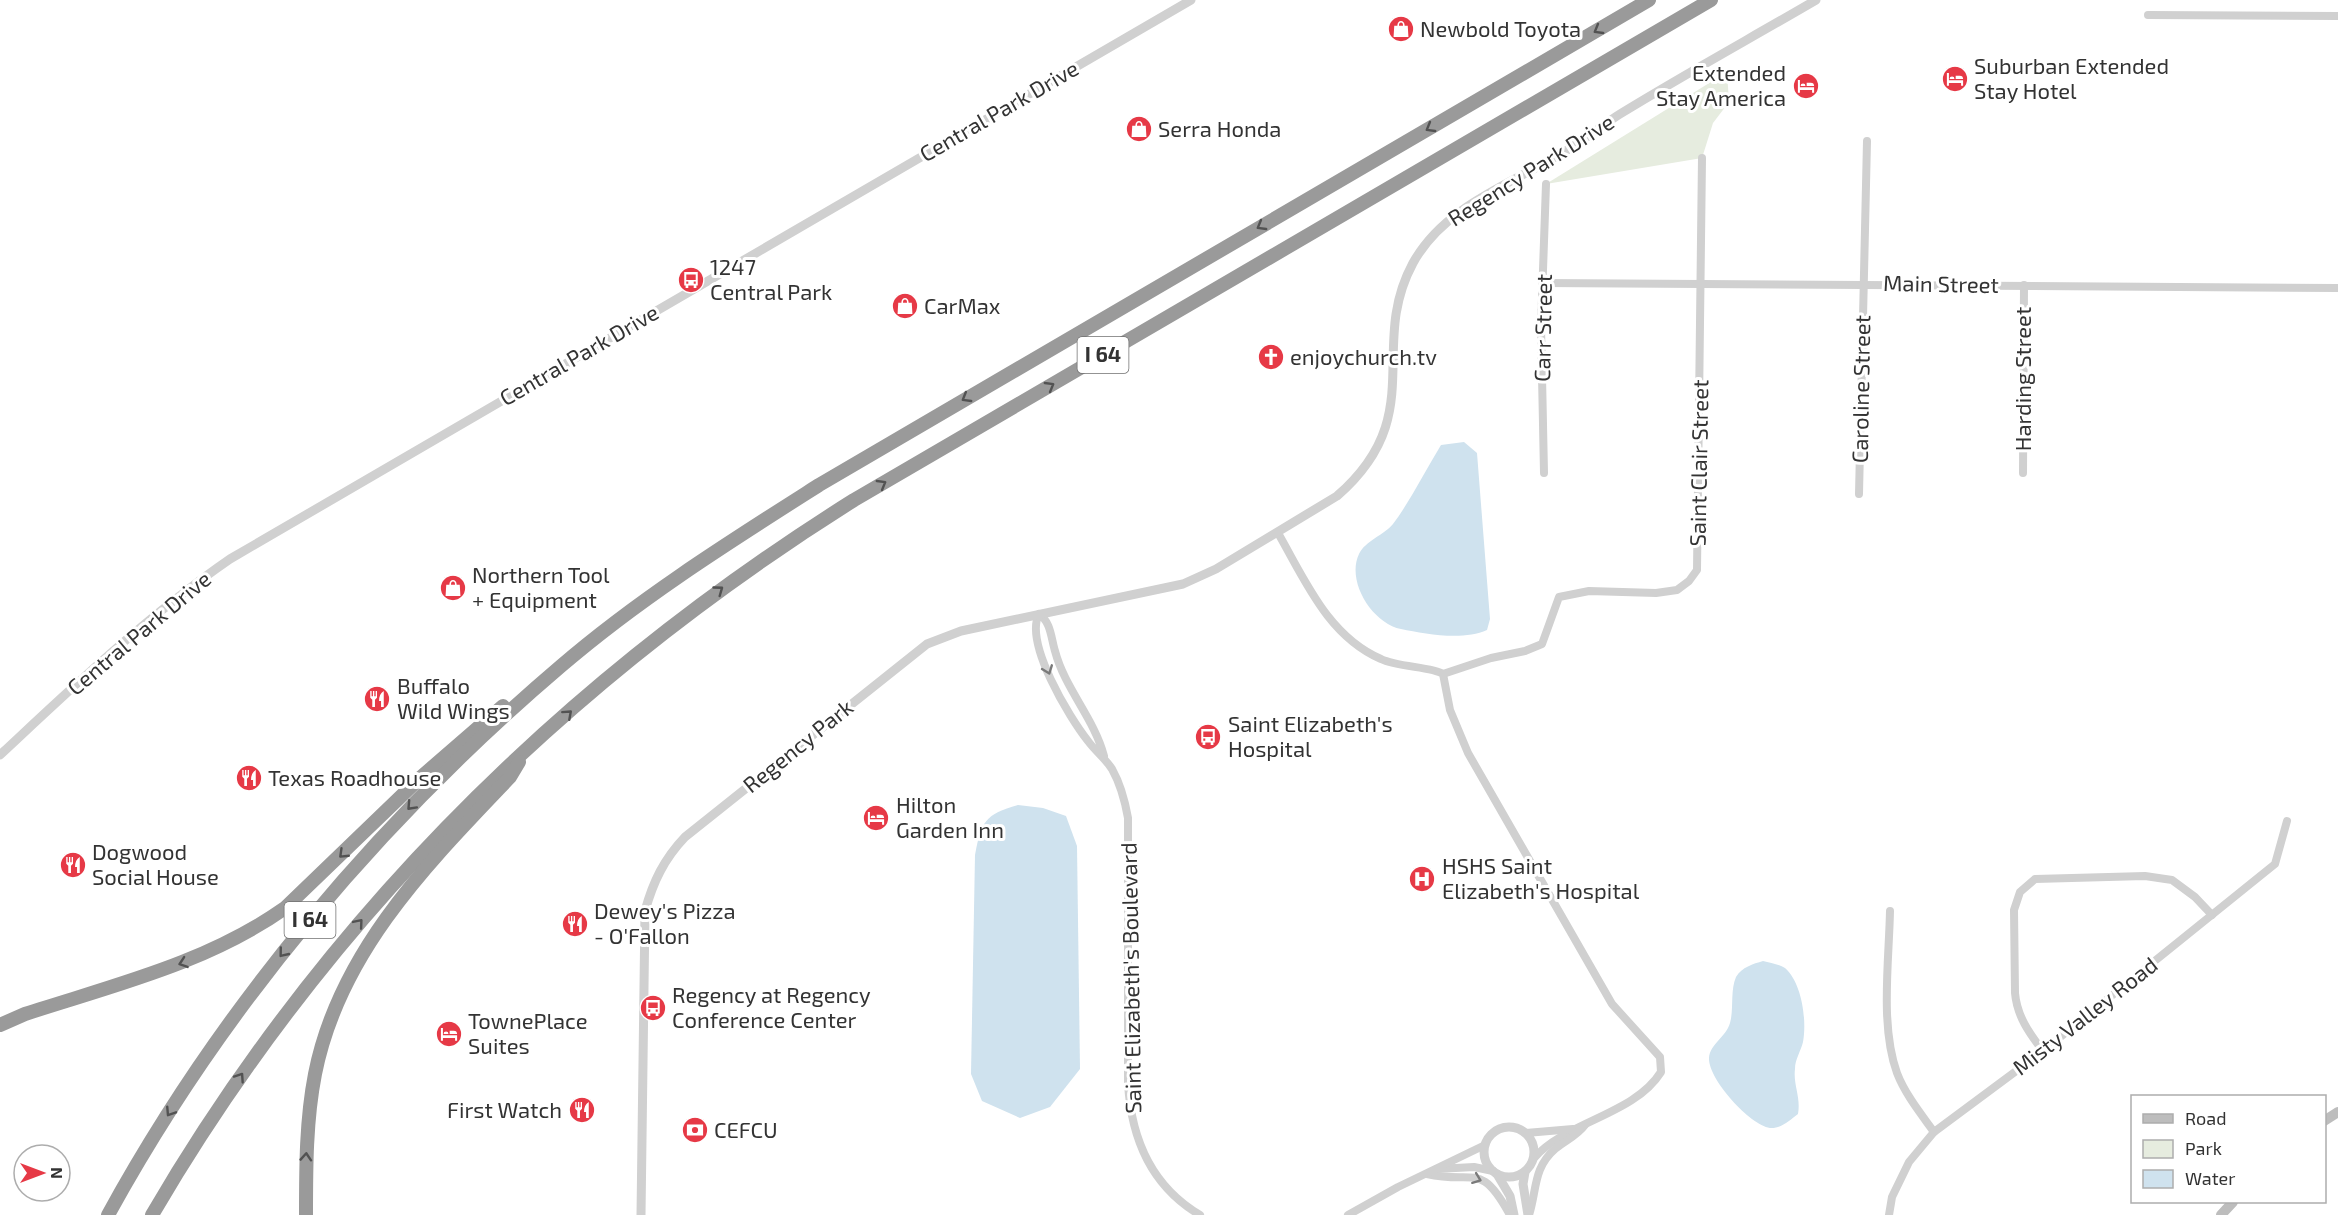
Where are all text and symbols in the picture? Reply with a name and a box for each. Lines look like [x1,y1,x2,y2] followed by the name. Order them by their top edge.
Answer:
[1386,14,1416,44] shop icon: Newbold Toyota
[1420,15,1581,41] place label: Newbold Toyota
[1594,22,1604,34] one-way arrow
[1974,52,2169,103] place label: Suburban Extended Stay Hotel
[914,54,1083,166] street label: Central Park Drive
[1656,59,1786,110] place label: Extended Stay America
[1940,64,1970,94] hotel icon: Suburban Extended Stay Hotel
[1791,71,1821,101] hotel icon: Extended Stay America
[1443,108,1618,231] street label: Regency Park Drive
[1124,114,1154,144] shop icon: Serra Honda
[1158,115,1281,141] place label: Serra Honda
[1426,121,1436,132] one-way arrow
[1257,218,1267,230] one-way arrow
[710,253,832,304] place label: 1247 Central Park
[676,265,706,295] bus stop icon: 1247 Central Park
[1883,269,1999,297] street label: Main Street
[1528,274,1556,382] street label: Carr Street
[890,291,920,321] shop icon: CarMax
[924,292,1001,318] place label: CarMax
[494,298,663,410] street label: Central Park Drive
[2009,307,2035,451] street label: Harding Street
[1846,315,1874,463] street label: Caroline Street
[1078,337,1128,373] road number: I 64
[1256,342,1286,372] church icon: enjoychurch.tv
[1290,343,1437,370] place label: enjoychurch.tv
[1684,379,1712,547] street label: Saint Clair Street
[1044,381,1055,393] one-way arrow
[961,390,972,402] one-way arrow
[876,479,886,491] one-way arrow
[472,561,610,612] place label: Northern Tool + Equipment
[61,565,215,700] street label: Central Park Drive
[438,573,468,603] shop icon: Northern Tool + Equipment
[712,586,723,597] one-way arrow
[1040,664,1053,675] one-way arrow
[397,672,510,723] place label: Buffalo Wild Wings
[362,684,392,714] restaurant icon: Buffalo Wild Wings
[737,693,858,797] street label: Regency Park
[561,710,572,721] one-way arrow
[1228,710,1393,761] place label: Saint Elizabeth's Hospital
[1193,722,1223,752] bus stop icon: Saint Elizabeth's Hospital
[234,763,264,793] restaurant icon: Texas Roadhouse
[268,764,441,790] place label: Texas Roadhouse
[896,791,1004,842] place label: Hilton Garden Inn
[408,799,419,810] one-way arrow
[861,803,891,833] hotel icon: Hilton Garden Inn
[92,838,219,889] place label: Dogwood Social House
[1115,842,1145,1114] street label: Saint Elizabeth's Boulevard
[339,847,349,858] one-way arrow
[58,850,88,880] restaurant icon: Dogwood Social House
[1442,852,1640,903] place label: HSHS Saint Elizabeth's Hospital
[1407,864,1437,894] hospital icon: HSHS Saint Elizabeth's Hospital
[594,897,736,948] place label: Dewey's Pizza - O'Fallon
[284,902,336,938] road number: I 64
[560,909,590,939] restaurant icon: Dewey's Pizza - O'Fallon
[352,919,363,930] one-way arrow
[280,947,291,958] one-way arrow
[2007,951,2162,1080] street label: Misty Valley Road
[178,955,189,968] one-way arrow
[672,981,871,1032] place label: Regency at Regency Conference Center
[638,993,668,1023] bus stop icon: Regency at Regency Conference Center
[468,1007,587,1058] place label: TownePlace Suites
[434,1019,464,1049] hotel icon: TownePlace Suites
[233,1073,244,1084] one-way arrow
[567,1095,597,1125] restaurant icon: First Watch
[2131,1095,2326,1203] legend
[447,1096,562,1122] place label: First Watch
[166,1106,178,1116] one-way arrow
[2185,1107,2226,1129] text: Road
[680,1115,710,1145] bank icon: CEFCU
[714,1116,778,1142] place label: CEFCU
[2185,1137,2222,1159] text: Park
[12,1143,72,1203] north arrow
[300,1152,313,1161] one-way arrow
[48,1167,67,1179] text: N
[2185,1167,2235,1189] text: Water
[1471,1172,1482,1185] one-way arrow

